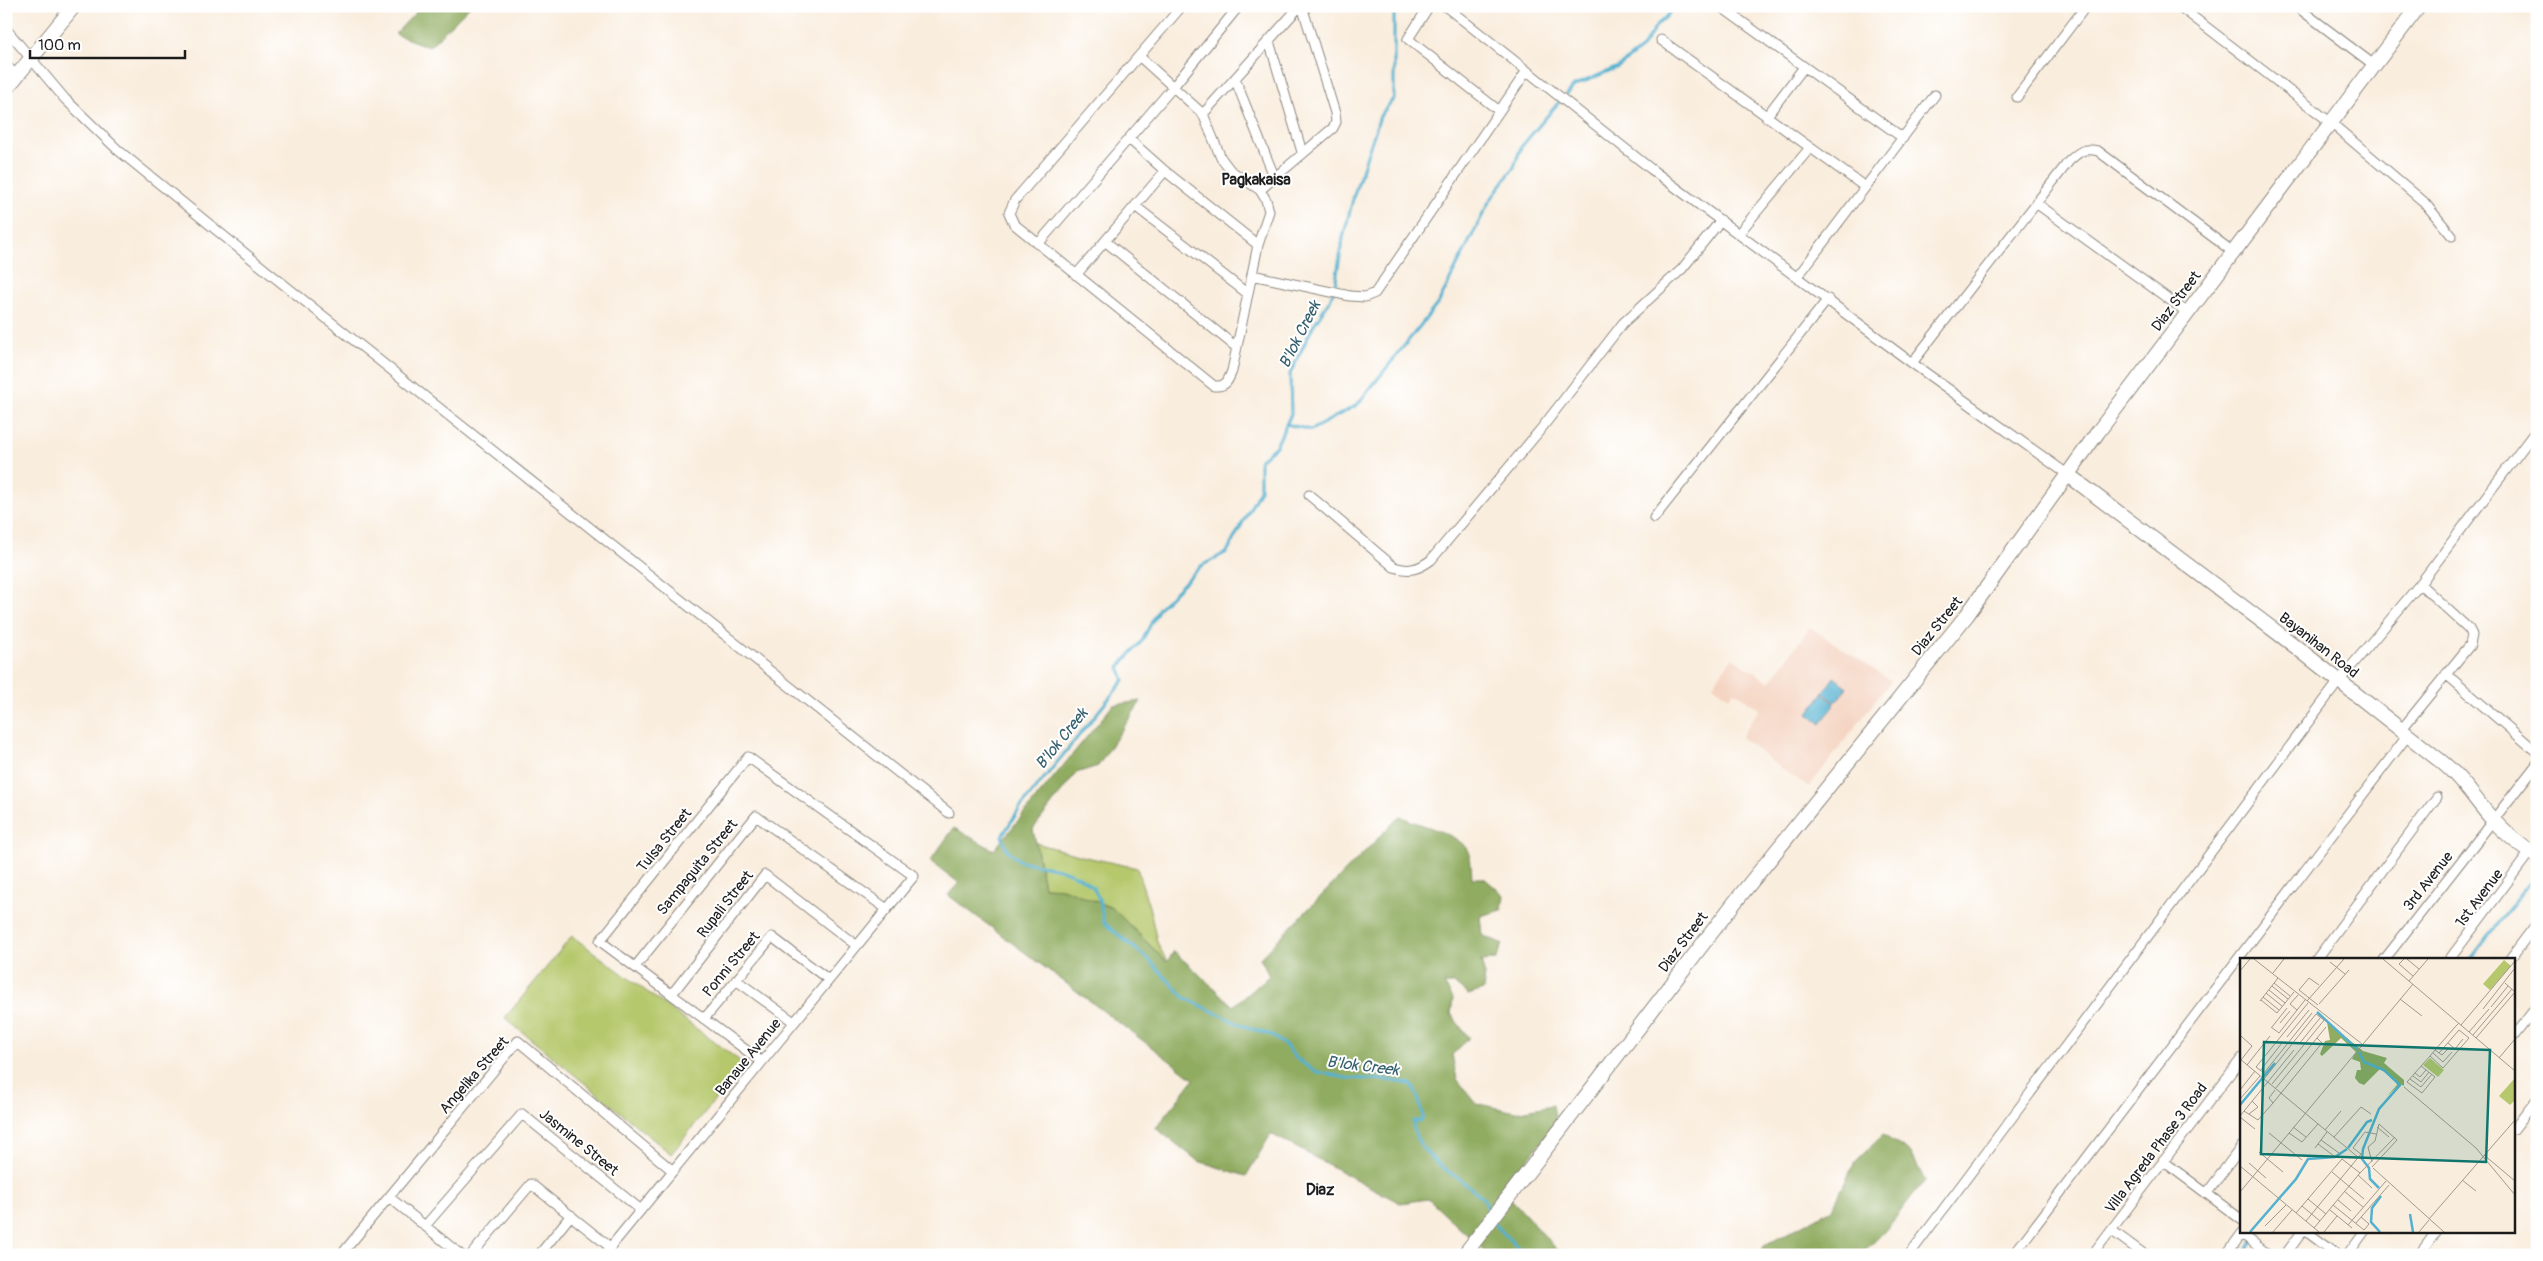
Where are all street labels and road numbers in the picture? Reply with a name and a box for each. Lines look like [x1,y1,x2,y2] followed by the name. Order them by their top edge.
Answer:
[2148,267,2206,335] street label: Diaz Street
[1908,592,1968,660] street label: Diaz Street
[2275,608,2362,682] street label: Bayanihan Road
[633,804,696,876] street label: Tulsa Street
[653,815,742,919] street label: Sampaguita Street
[2399,847,2458,915] street label: 3rd Avenue
[2451,865,2508,931] street label: 1st Avenue
[693,866,758,942] street label: Rupali Street
[1655,908,1713,976] street label: Diaz Street
[698,927,765,1001] street label: Ponni Street
[711,1014,786,1100] street label: Banaue Avenue
[436,1032,514,1118] street label: Angelika Street
[2101,1079,2212,1217] street label: Villa Agreda Phase 3 Road
[535,1105,623,1181] street label: Jasmine Street

